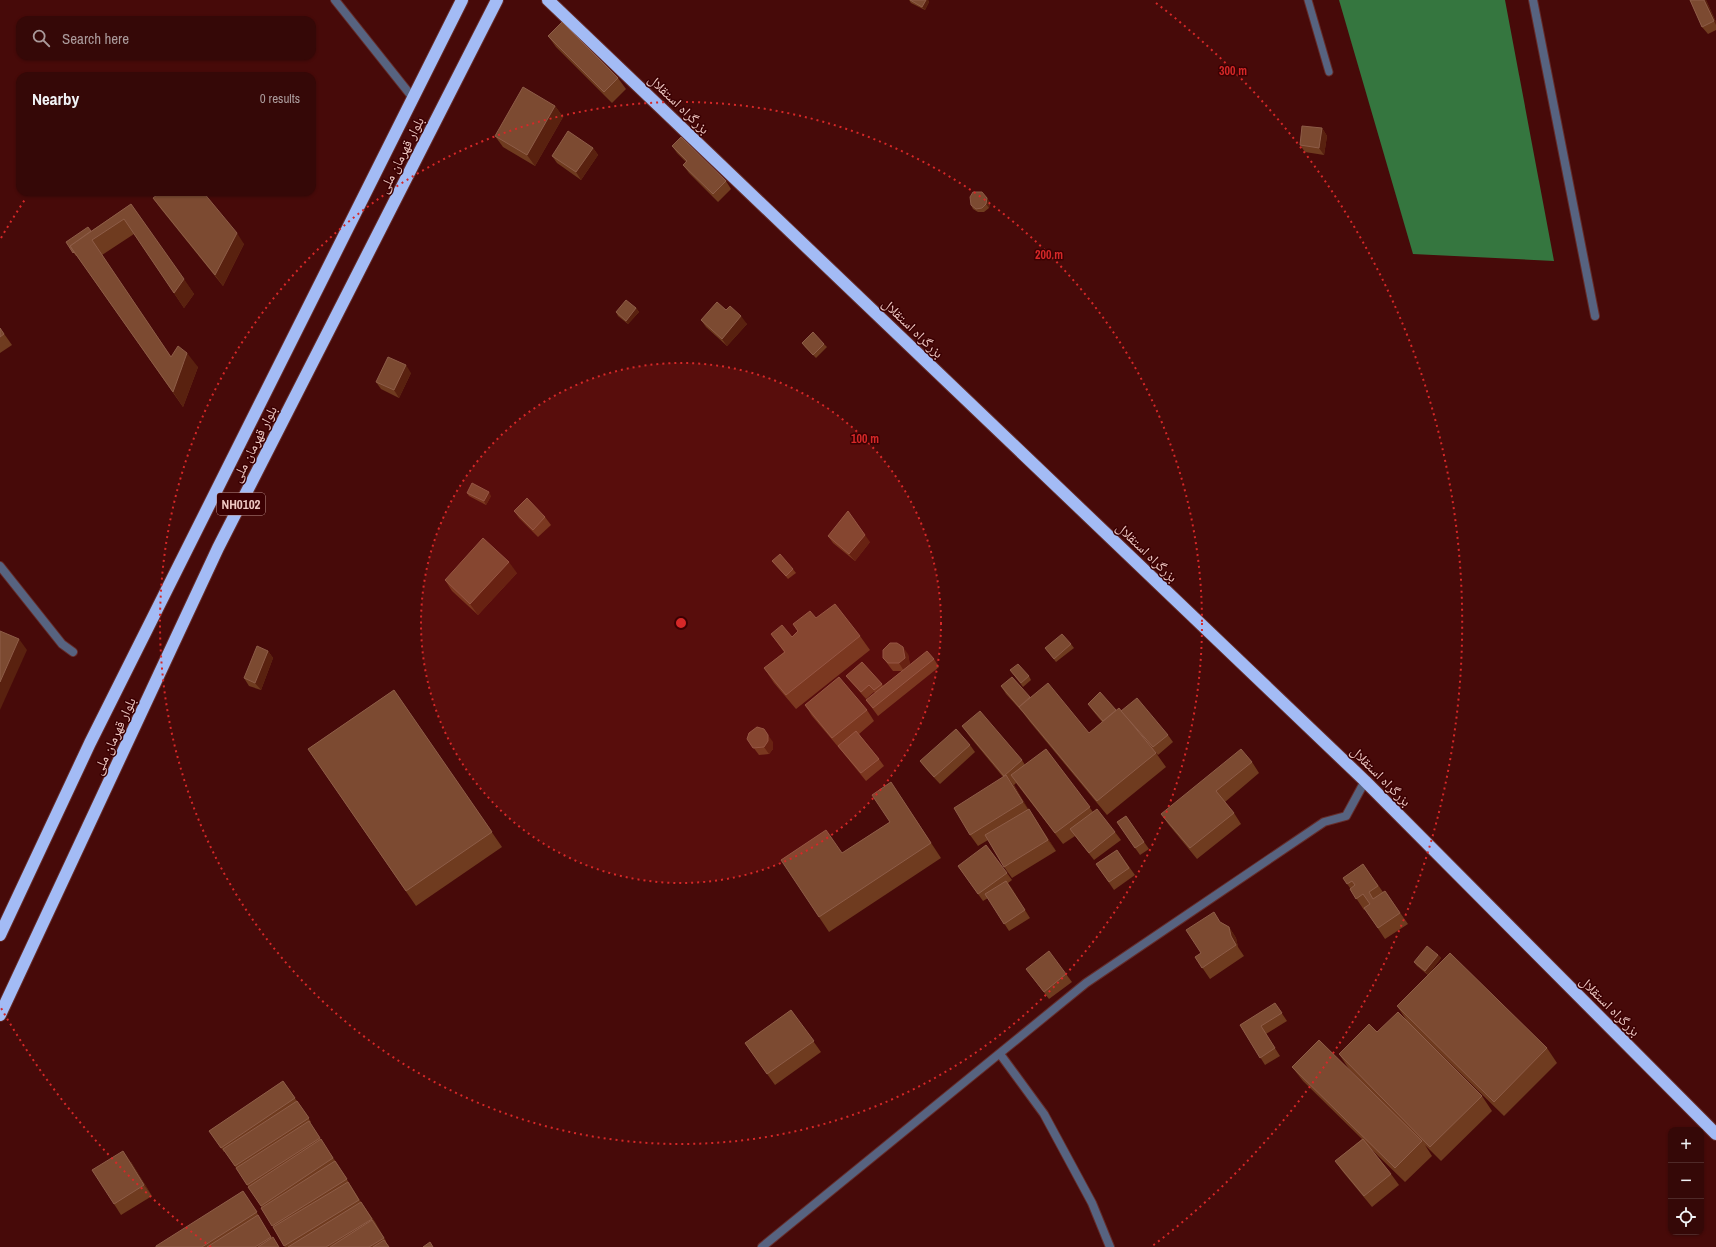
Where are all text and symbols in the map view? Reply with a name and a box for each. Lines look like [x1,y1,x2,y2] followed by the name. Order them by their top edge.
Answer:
[16,16,316,60] search box
[30,27,52,49] icon: search
[62,28,129,49] text: Search here
[1219,63,1247,79] text: 300 m
[645,70,714,138] street label: بزرگراه استقلال
[32,87,79,110] text: Nearby
[260,90,300,107] text: 0 results
[374,114,428,196] street label: بلوار قهرمان ملی
[1035,247,1063,263] text: 200 m
[879,294,948,362] street label: بزرگراه استقلال
[227,403,281,485] street label: بلوار قهرمان ملی
[851,431,879,447] text: 100 m
[217,493,265,515] road number: NH0102
[1113,518,1182,586] street label: بزرگراه استقلال
[674,616,688,630] centre of rings
[88,694,140,778] street label: بلوار قهرمان ملی
[1347,742,1415,810] street label: بزرگراه استقلال
[1576,972,1644,1040] street label: بزرگراه استقلال
[1668,1127,1704,1235] map controls
[1668,1127,1704,1163] button: +
[1668,1163,1704,1199] button: −
[1668,1199,1704,1235] button: locate

